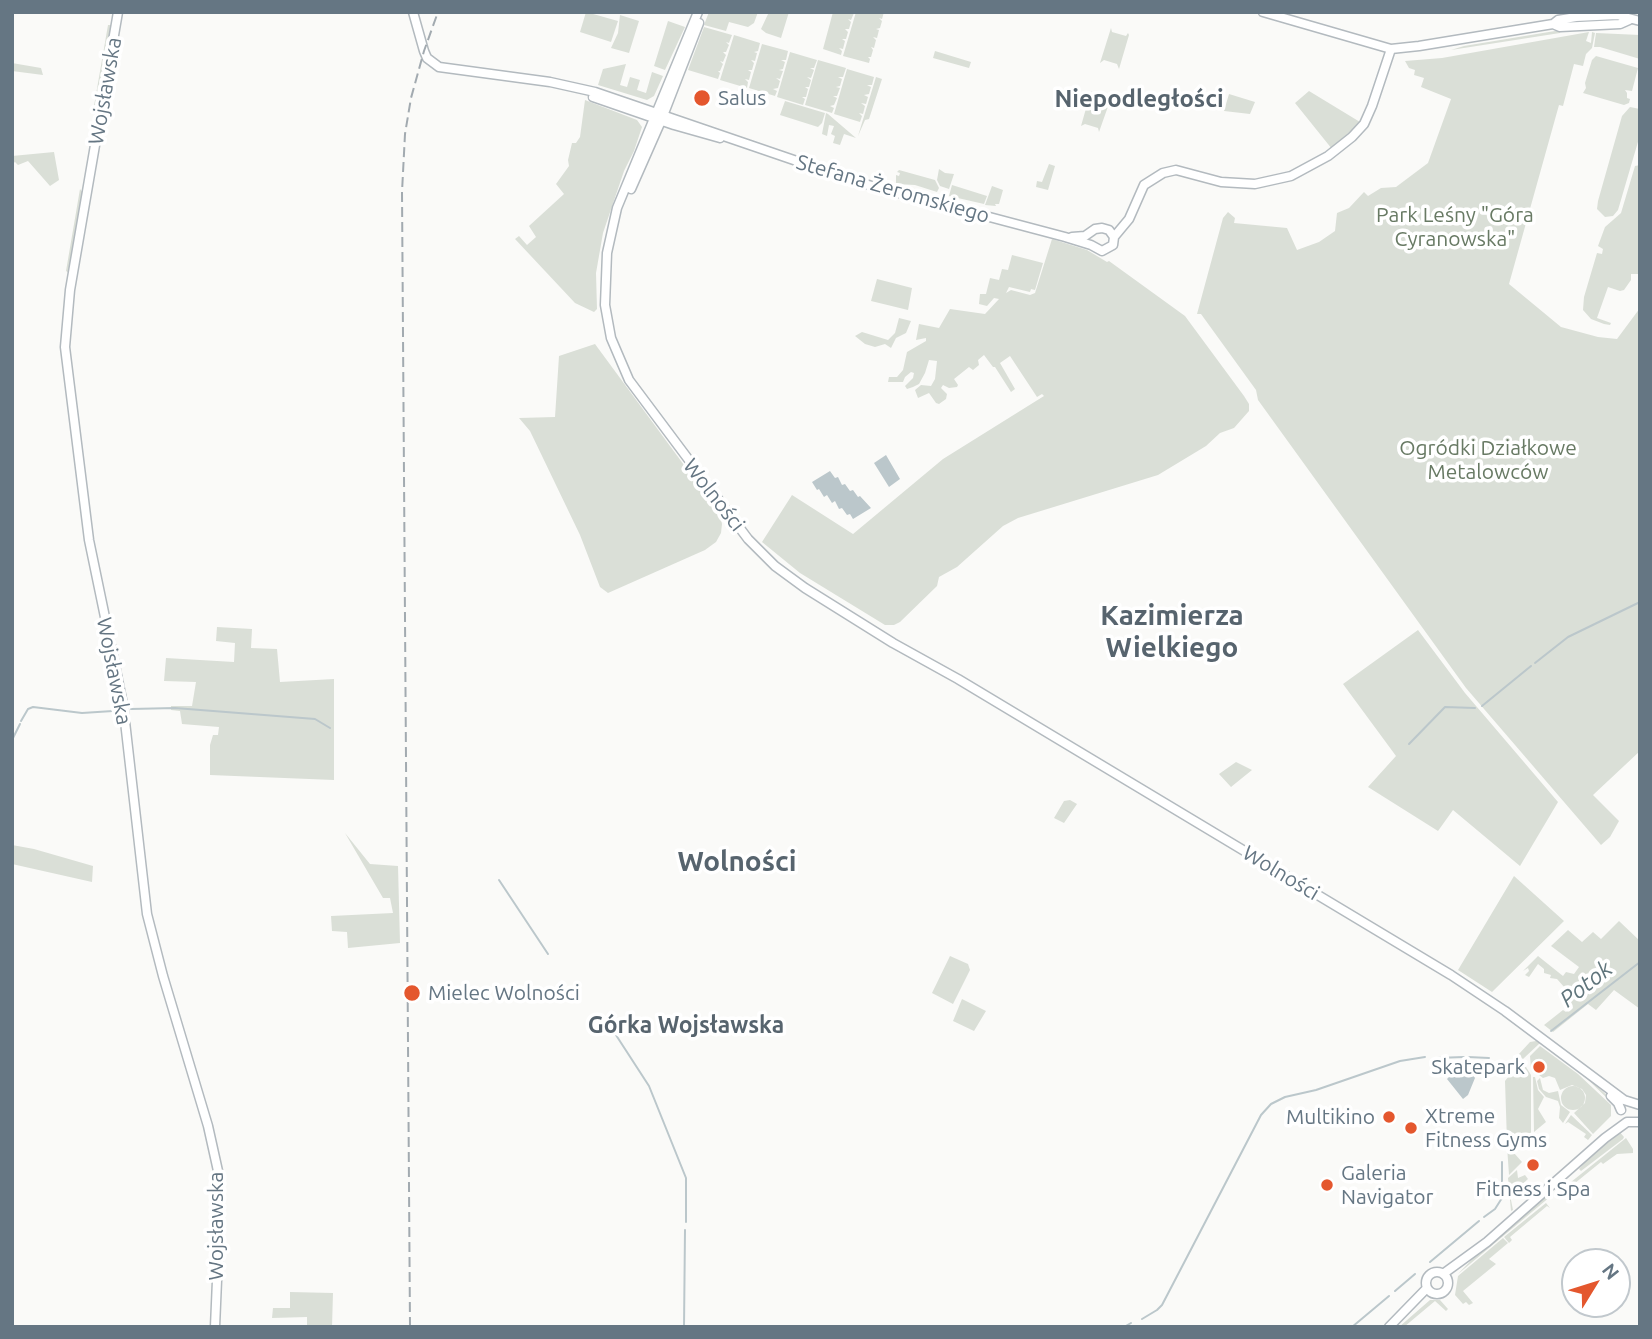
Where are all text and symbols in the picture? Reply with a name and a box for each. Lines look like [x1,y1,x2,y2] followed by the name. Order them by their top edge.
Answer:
[83,35,127,147] street label: Wojsławska
[718,85,766,111] place label: Salus
[1054,85,1224,113] district label: Niepodległości
[692,88,712,108] marker: Salus
[794,149,992,229] street label: Stefana Żeromskiego
[1376,202,1534,252] park label: Park Leśny "Góra Cyranowska"
[1399,435,1577,485] park label: Ogródki Działkowe Metalowców
[678,454,750,536] street label: Wolności
[1100,599,1244,665] district label: Kazimierza Wielkiego
[91,615,137,727] street label: Wojsławska
[1238,840,1324,906] street label: Wolności
[678,845,796,879] district label: Wolności
[1554,955,1618,1013] water label: Potok
[428,980,580,1006] place label: Mielec Wolności
[402,983,422,1003] marker: Mielec Wolności
[588,1011,784,1039] district label: Górka Wojsławska
[1431,1054,1525,1080] place label: Skatepark
[1531,1059,1547,1075] marker: Skatepark
[1425,1103,1547,1153] place label: Xtreme Fitness Gyms
[1286,1104,1375,1130] place label: Multikino
[1381,1109,1397,1125] marker: Multikino
[1403,1120,1419,1136] marker: Xtreme Fitness Gyms
[1525,1157,1541,1173] marker: Fitness i Spa
[1341,1160,1433,1210] place label: Galeria Navigator
[203,1172,229,1280] street label: Wojsławska
[1475,1176,1591,1202] place label: Fitness i Spa
[1319,1177,1335,1193] marker: Galeria Navigator
[1561,1248,1631,1318] north arrow
[1598,1259,1624,1284] text: N

